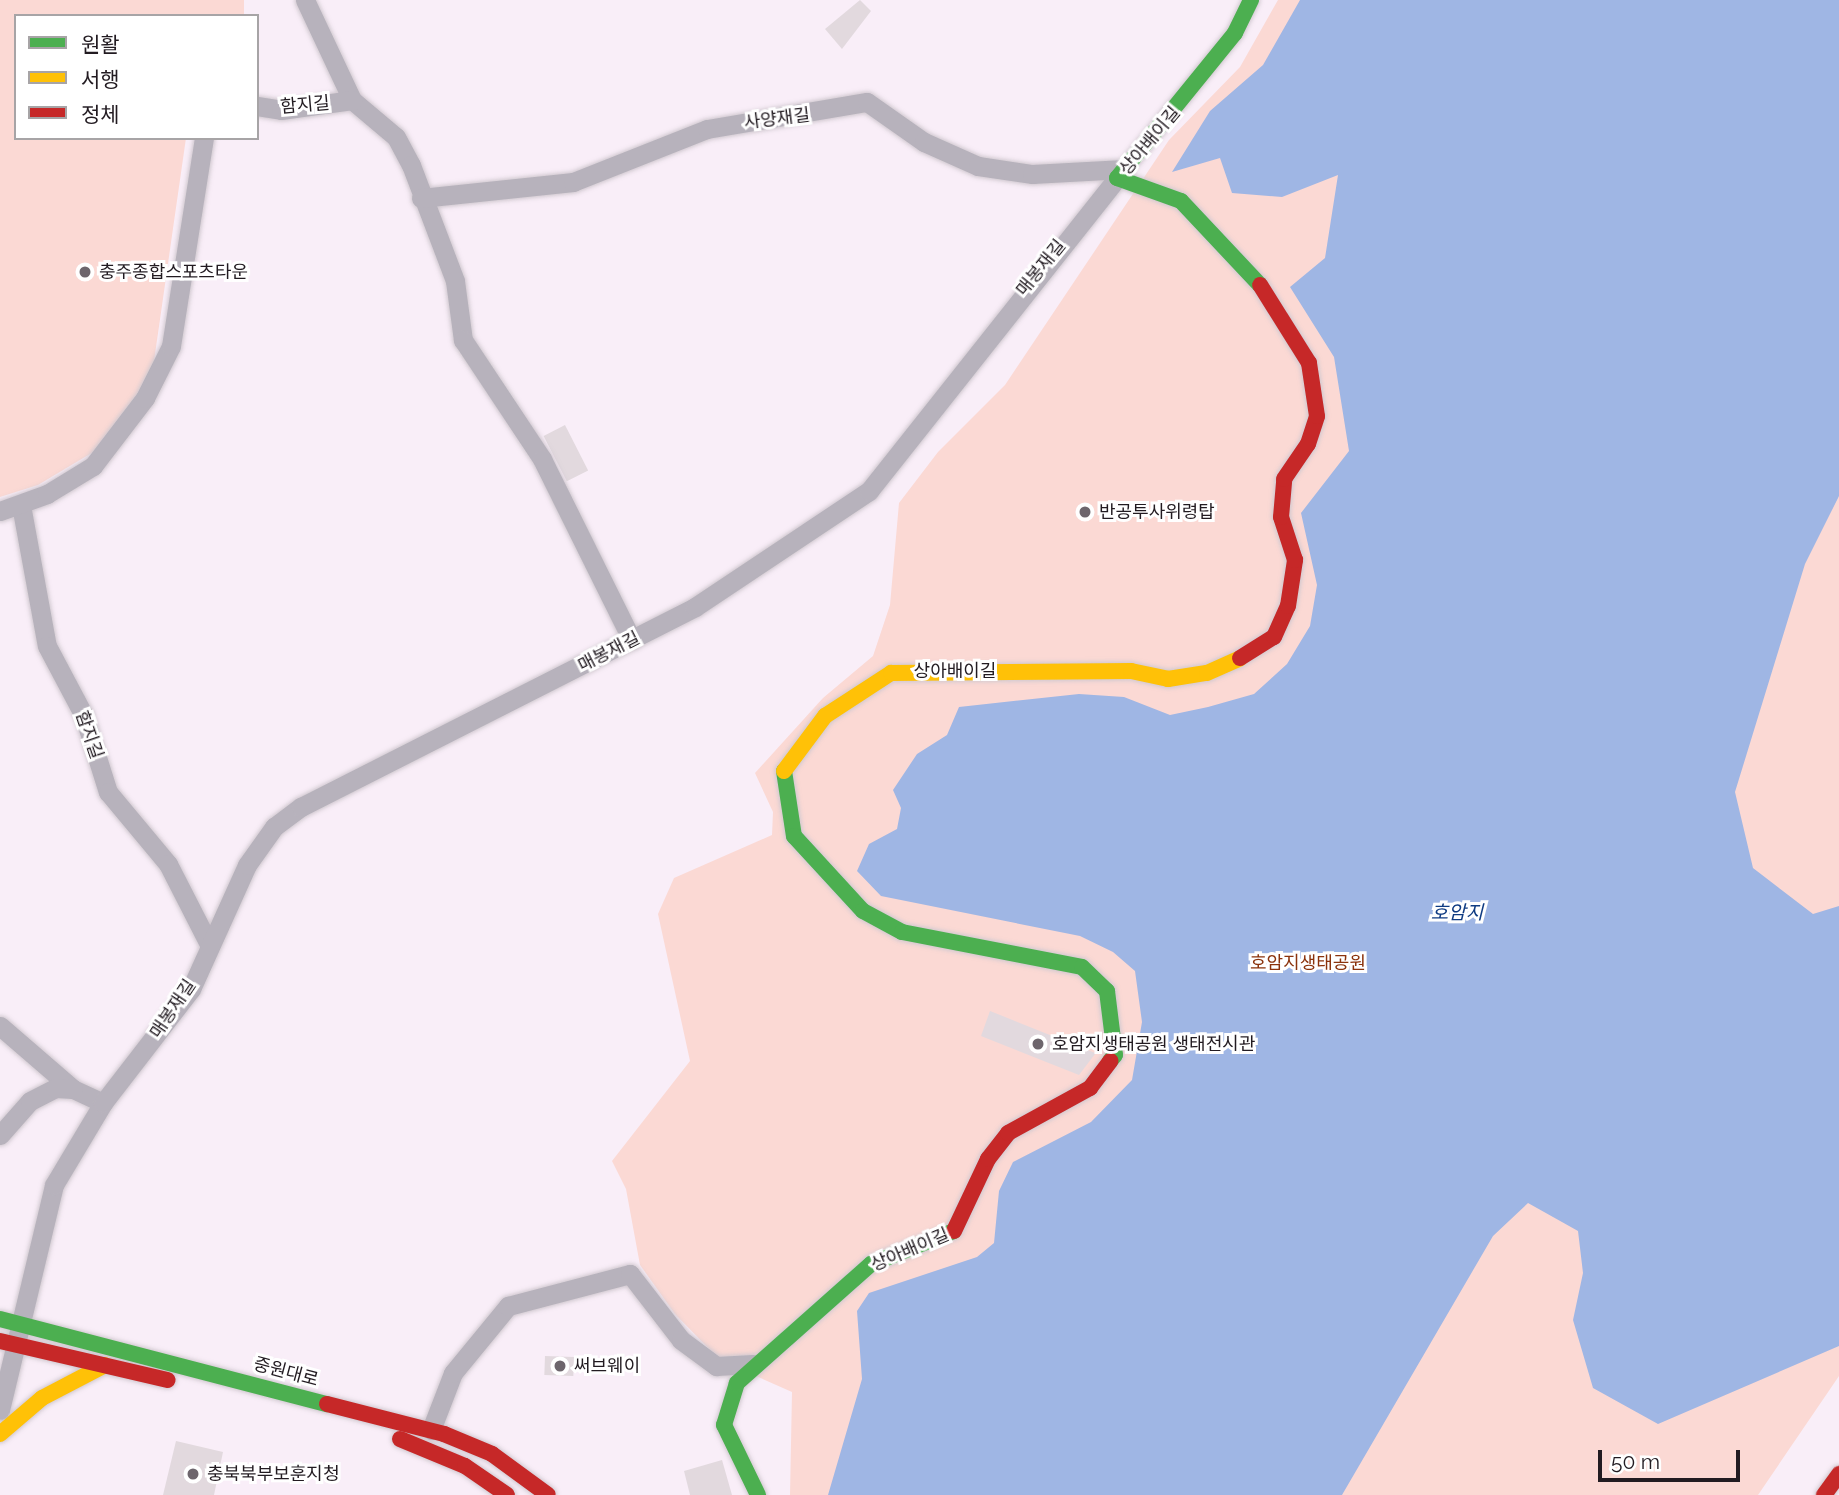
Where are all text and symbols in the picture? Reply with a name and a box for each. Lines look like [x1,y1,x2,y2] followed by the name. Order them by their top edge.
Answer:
[14,14,259,140] legend
[81,32,120,57] text: 원활
[81,67,120,92] text: 서행
[279,92,331,118] street label: 함지길
[81,102,120,127] text: 정체
[1115,102,1185,180] street label: 상아배이길
[743,104,811,134] street label: 사양재길
[1012,235,1070,301] street label: 매봉재길
[99,261,248,283] place label: 충주종합스포츠타운
[77,264,93,280] marker: 충주종합스포츠타운
[1099,501,1215,523] place label: 반공투사위령탑
[1077,504,1093,520] marker: 반공투사위령탑
[575,627,643,677] street label: 매봉재길
[914,660,996,682] street label: 상아배이길
[71,708,107,762] street label: 함지길
[1431,902,1483,924] water label: 호암지
[1250,952,1366,974] park label: 호암지생태공원
[146,976,200,1042] street label: 매봉재길
[1052,1033,1255,1055] place label: 호암지생태공원 생태전시관
[1030,1036,1046,1052] marker: 호암지생태공원 생태전시관
[868,1224,952,1276] street label: 상아배이길
[251,1353,321,1391] street label: 중원대로
[574,1355,640,1377] place label: 써브웨이
[552,1358,568,1374] marker: 써브웨이
[1601,1436,1743,1480] scale bar
[1611,1449,1660,1474] text: 50 m
[207,1463,339,1485] place label: 충북북부보훈지청
[185,1466,201,1482] marker: 충북북부보훈지청

